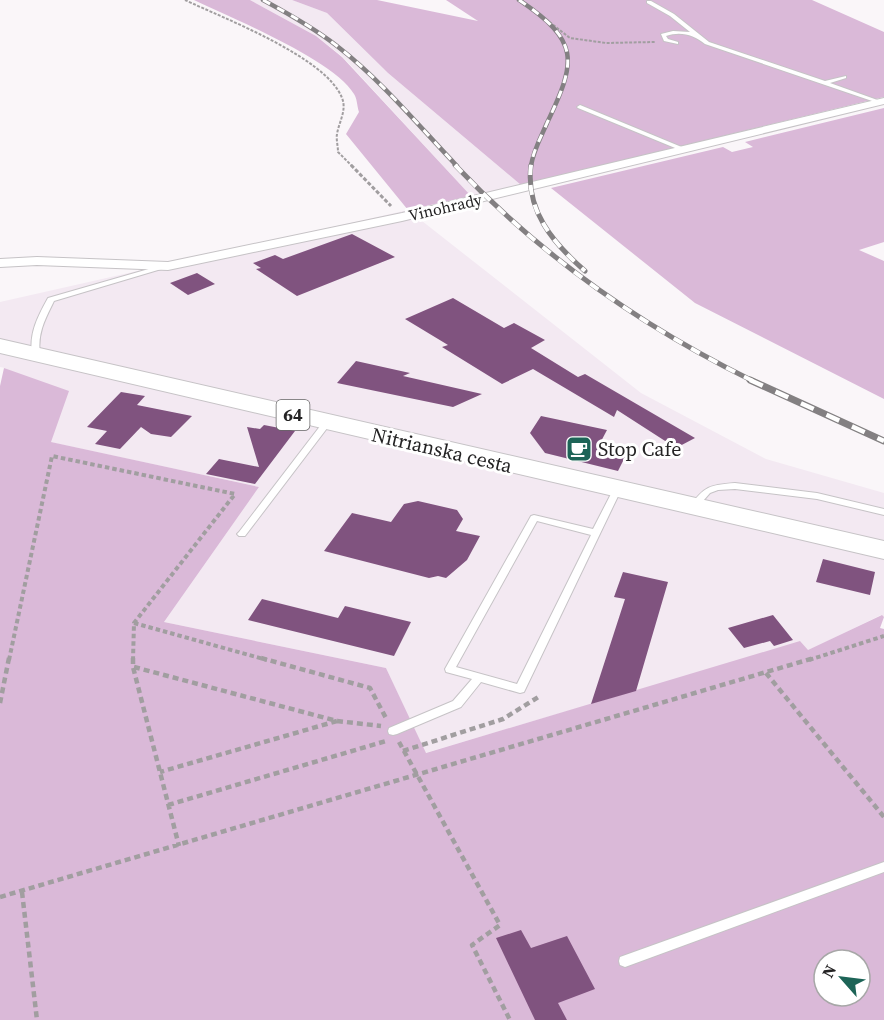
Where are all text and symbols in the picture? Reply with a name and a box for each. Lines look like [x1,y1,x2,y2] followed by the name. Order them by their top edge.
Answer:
[406,188,485,226] street label: Vinohrady
[276,400,310,430] road number: 64
[369,420,516,480] street label: Nitrianska cesta
[564,434,594,464] cafe icon: Stop Cafe
[598,435,681,463] place label: Stop Cafe
[812,948,872,1008] north arrow
[816,960,841,981] text: N

